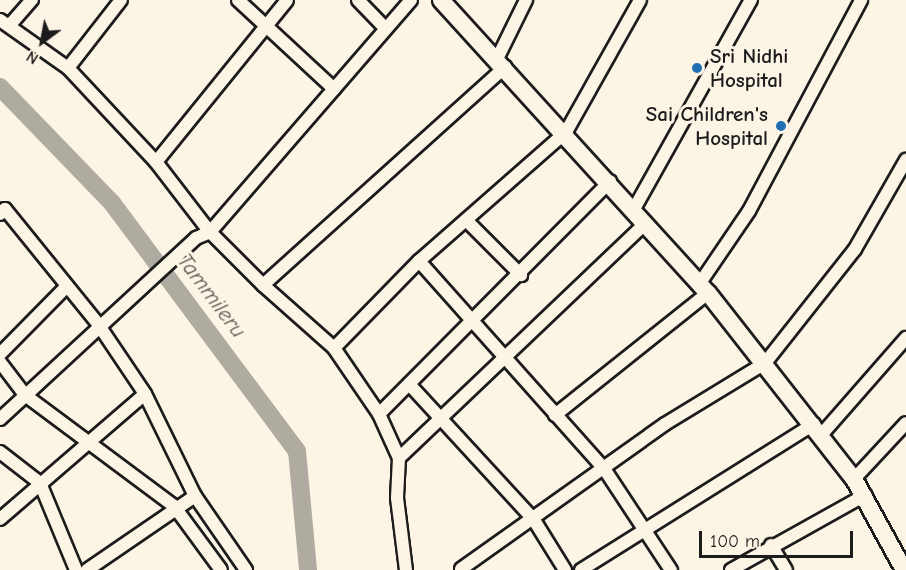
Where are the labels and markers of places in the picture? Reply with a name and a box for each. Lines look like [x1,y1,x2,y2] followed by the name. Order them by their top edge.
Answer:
[710,43,788,93] place label: Sri Nidhi Hospital
[688,59,706,77] marker: Sri Nidhi Hospital
[646,101,768,151] place label: Sai Children's Hospital
[772,117,790,135] marker: Sai Children's Hospital

